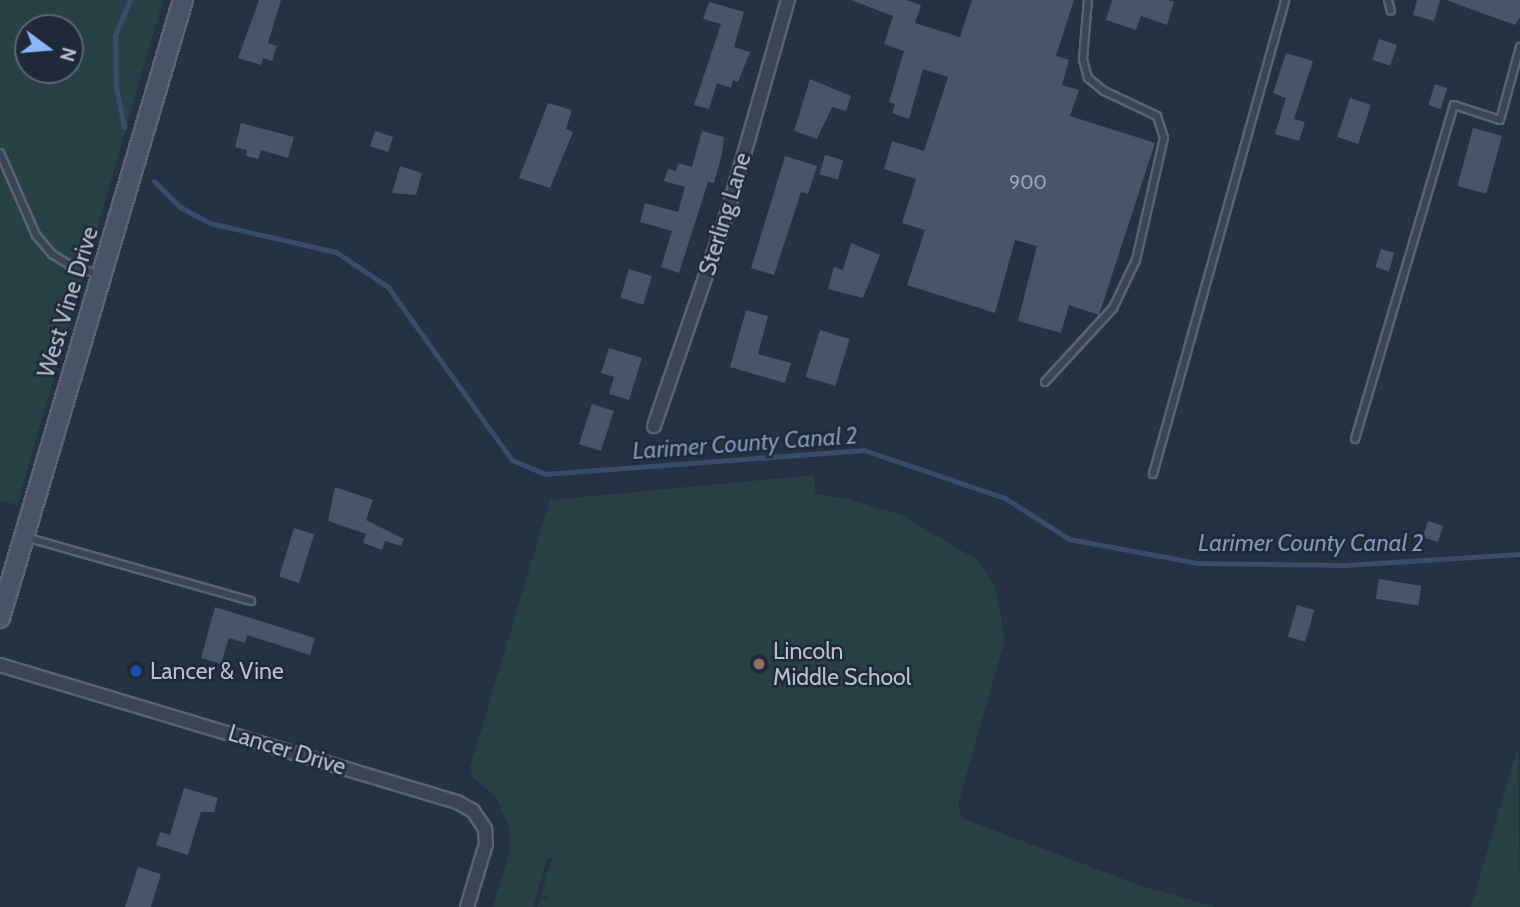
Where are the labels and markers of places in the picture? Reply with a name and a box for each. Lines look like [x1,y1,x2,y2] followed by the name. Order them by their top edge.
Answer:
[773,637,911,691] place label: Lincoln Middle School
[751,656,767,672] marker: Lincoln Middle School
[150,657,284,685] place label: Lancer & Vine
[128,663,144,679] marker: Lancer & Vine

